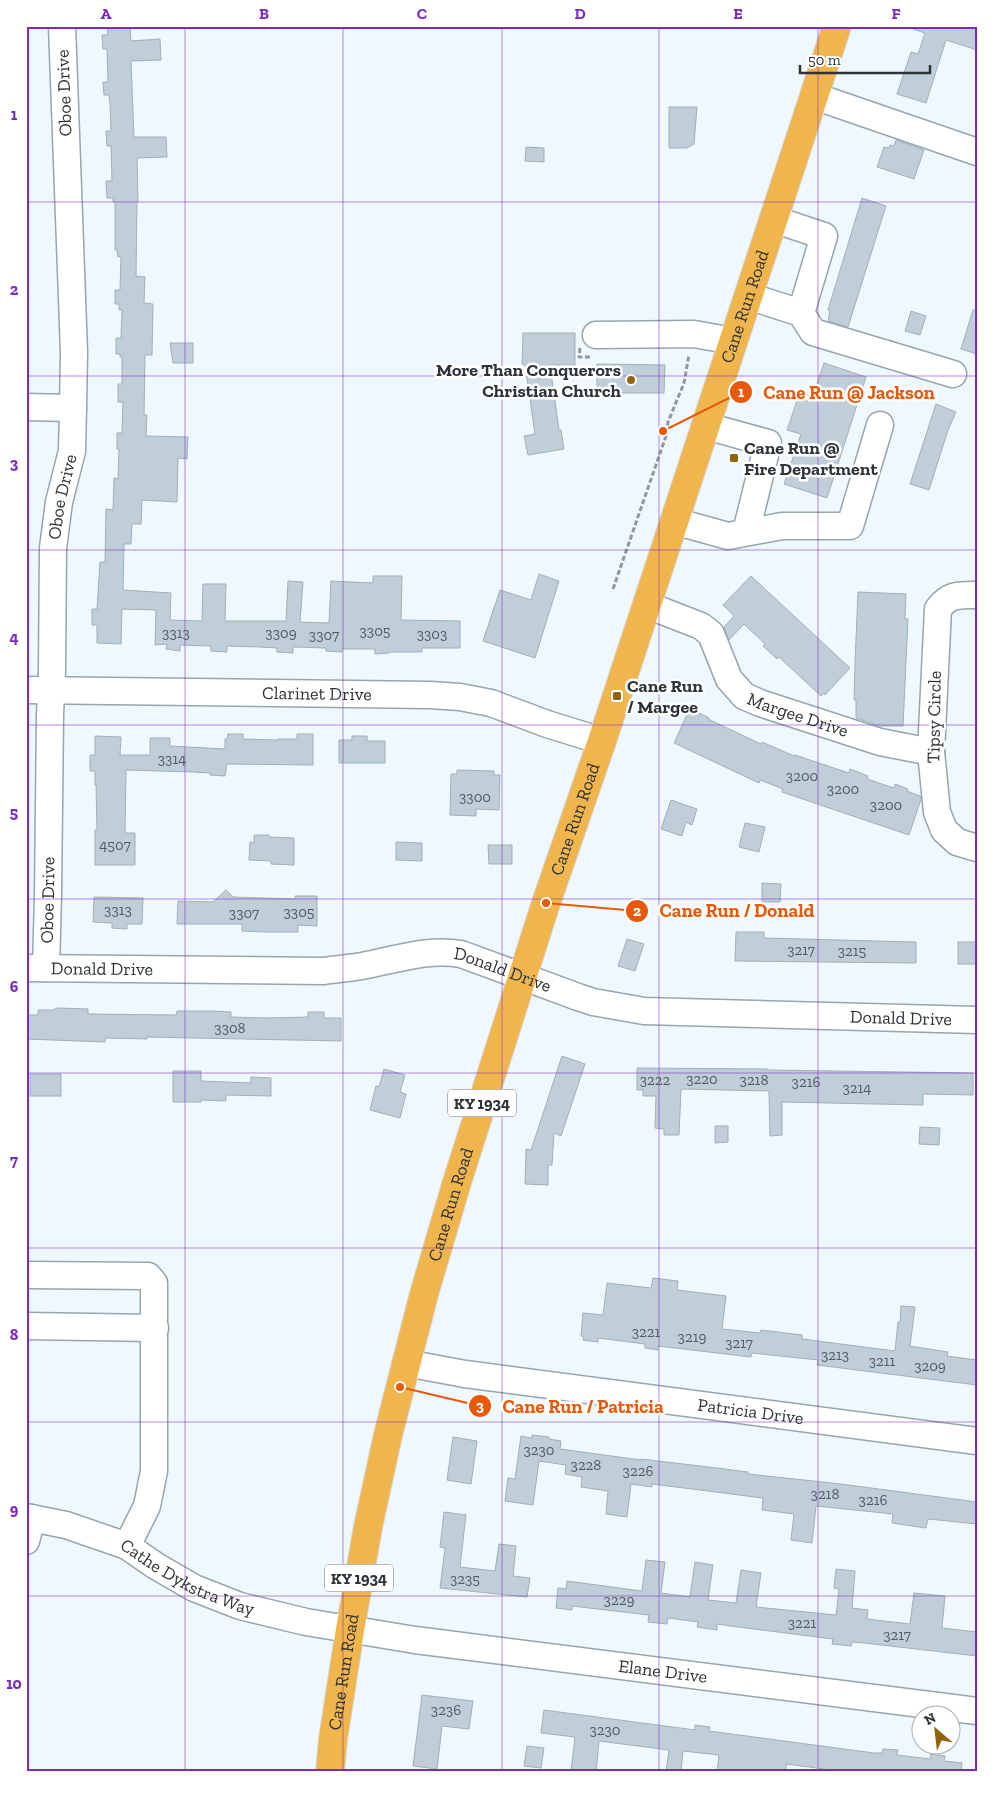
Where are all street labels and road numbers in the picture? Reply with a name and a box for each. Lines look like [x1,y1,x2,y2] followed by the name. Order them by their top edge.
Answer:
[51,49,77,137] street label: Oboe Drive
[716,247,774,366] street label: Cane Run Road
[43,452,82,541] street label: Oboe Drive
[922,670,946,764] street label: Tipsy Circle
[262,682,372,705] street label: Clarinet Drive
[744,688,851,742] street label: Margee Drive
[545,760,605,878] street label: Cane Run Road
[36,856,59,944] street label: Oboe Drive
[452,942,554,997] street label: Donald Drive
[51,957,153,980] street label: Donald Drive
[850,1006,952,1030] street label: Donald Drive
[448,1090,516,1116] road number: KY 1934
[423,1145,478,1264] street label: Cane Run Road
[696,1394,805,1429] street label: Patricia Drive
[116,1534,257,1620] street label: Cathe Dykstra Way
[325,1565,393,1592] road number: KY 1934
[324,1612,364,1732] street label: Cane Run Road
[617,1655,709,1688] street label: Elane Drive

